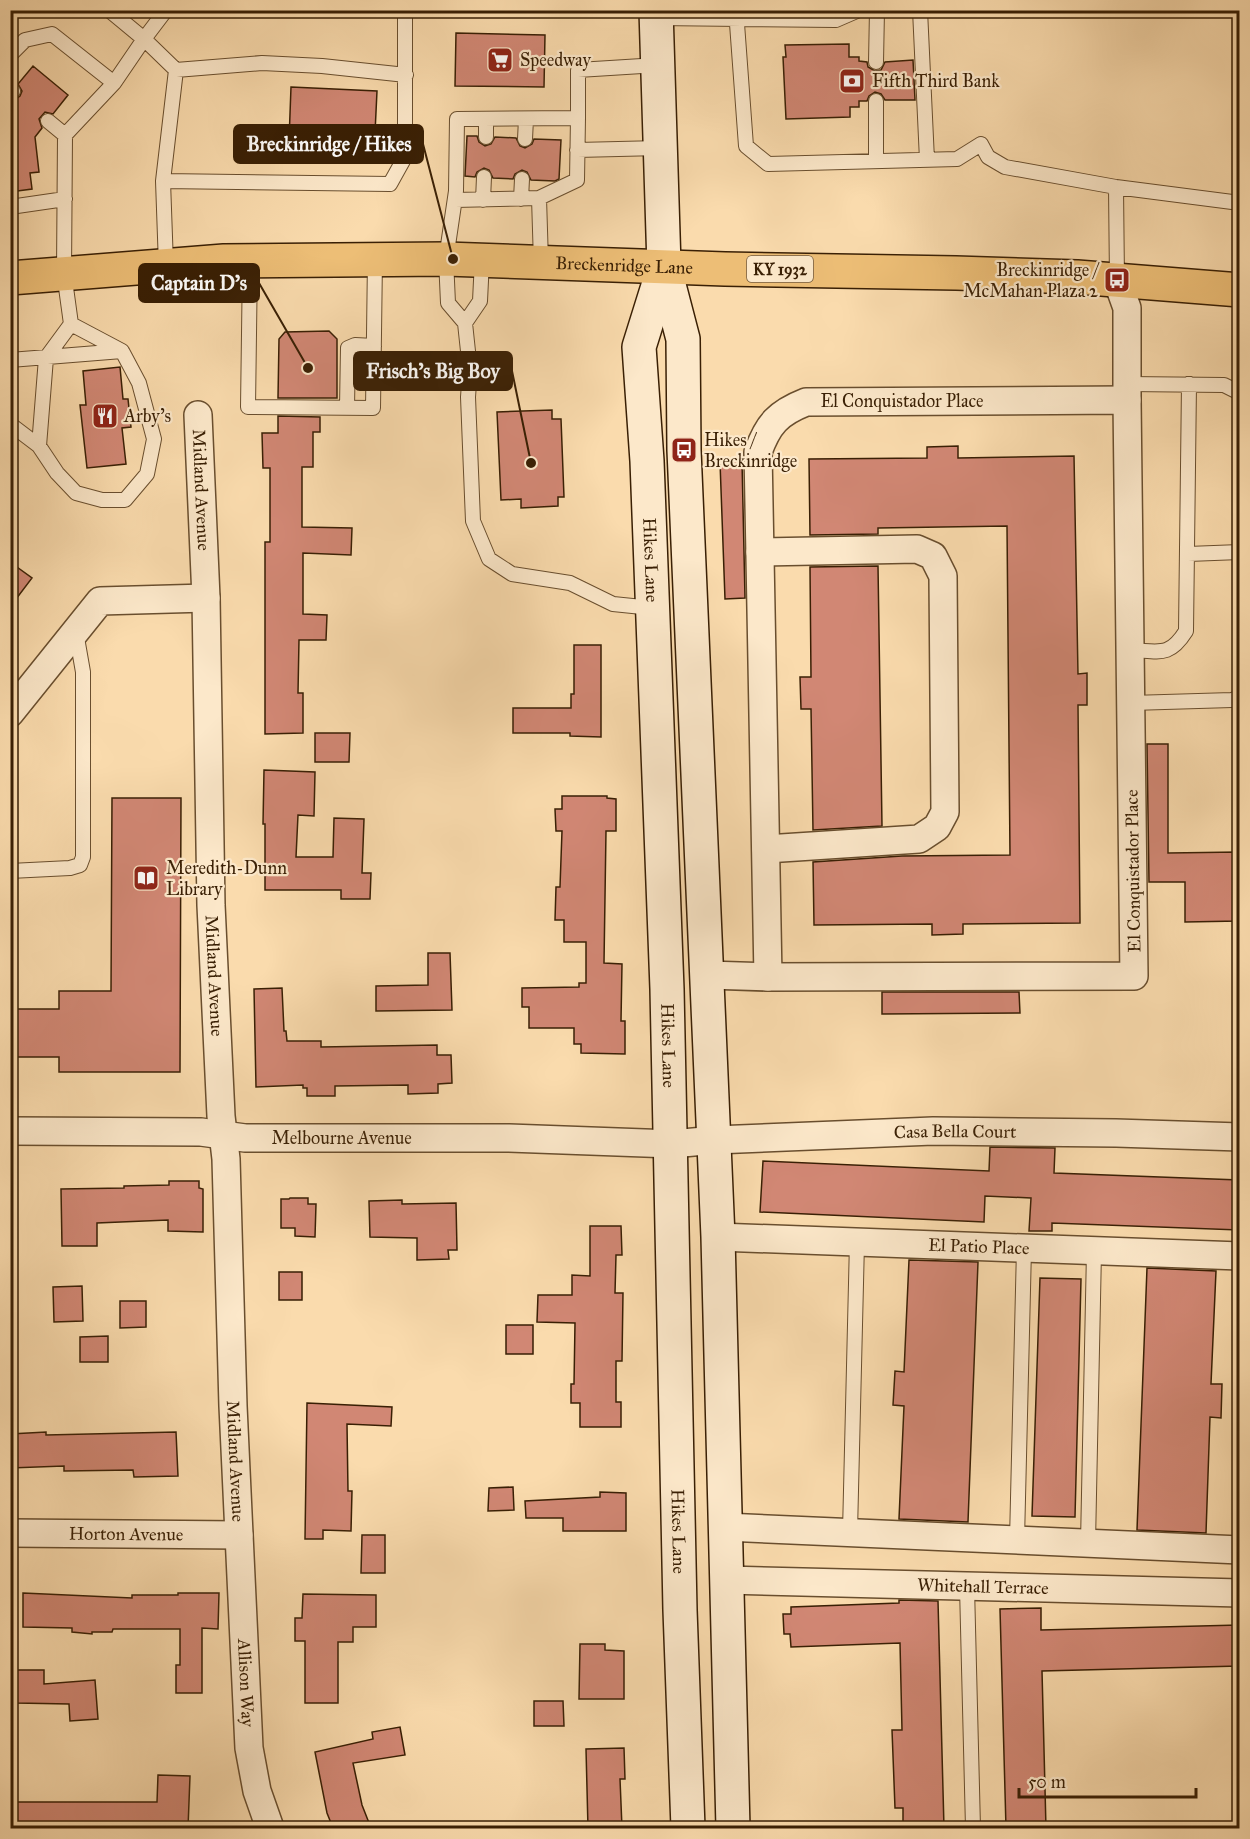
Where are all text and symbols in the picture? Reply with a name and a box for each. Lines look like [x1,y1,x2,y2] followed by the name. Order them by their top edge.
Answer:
[485,45,515,75] supermarket icon: Speedway
[520,49,591,71] place label: Speedway
[837,66,867,96] bank icon: Fifth Third Bank
[872,70,1000,92] place label: Fifth Third Bank
[234,125,423,163] callout: Breckinridge / Hikes
[246,132,412,157] text: Breckinridge / Hikes
[555,252,693,279] street label: Breckenridge Lane
[747,256,813,282] road number: KY 1932
[963,259,1100,302] place label: Breckinridge / McMahan Plaza 2
[139,264,259,302] callout: Captain D's
[1102,265,1132,295] bus stop icon: Breckinridge / McMahan Plaza 2
[151,271,248,296] text: Captain D's
[354,352,512,390] callout: Frisch's Big Boy
[366,359,502,384] text: Frisch's Big Boy
[820,390,984,413] street label: El Conquistador Place
[90,401,120,431] restaurant icon: Arby's
[123,405,171,427] place label: Arby's
[188,429,215,551] street label: Midland Avenue
[704,429,797,473] place label: Hikes / Breckinridge
[669,435,699,465] bus stop icon: Hikes / Breckinridge
[638,517,663,603] street label: Hikes Lane
[1121,789,1146,953] street label: El Conquistador Place
[166,857,287,900] place label: Meredith-Dunn Library
[131,863,161,893] library icon: Meredith-Dunn Library
[200,914,228,1037] street label: Midland Avenue
[656,1003,680,1088] street label: Hikes Lane
[893,1120,1017,1144] street label: Casa Bella Court
[271,1127,412,1149] street label: Melbourne Avenue
[928,1234,1030,1259] street label: El Patio Place
[222,1400,249,1522] street label: Midland Avenue
[666,1489,690,1574] street label: Hikes Lane
[69,1523,183,1546] street label: Horton Avenue
[917,1574,1049,1599] street label: Whitehall Terrace
[233,1637,259,1728] street label: Allison Way
[1019,1761,1196,1799] scale bar
[1028,1771,1066,1793] text: 50 m

